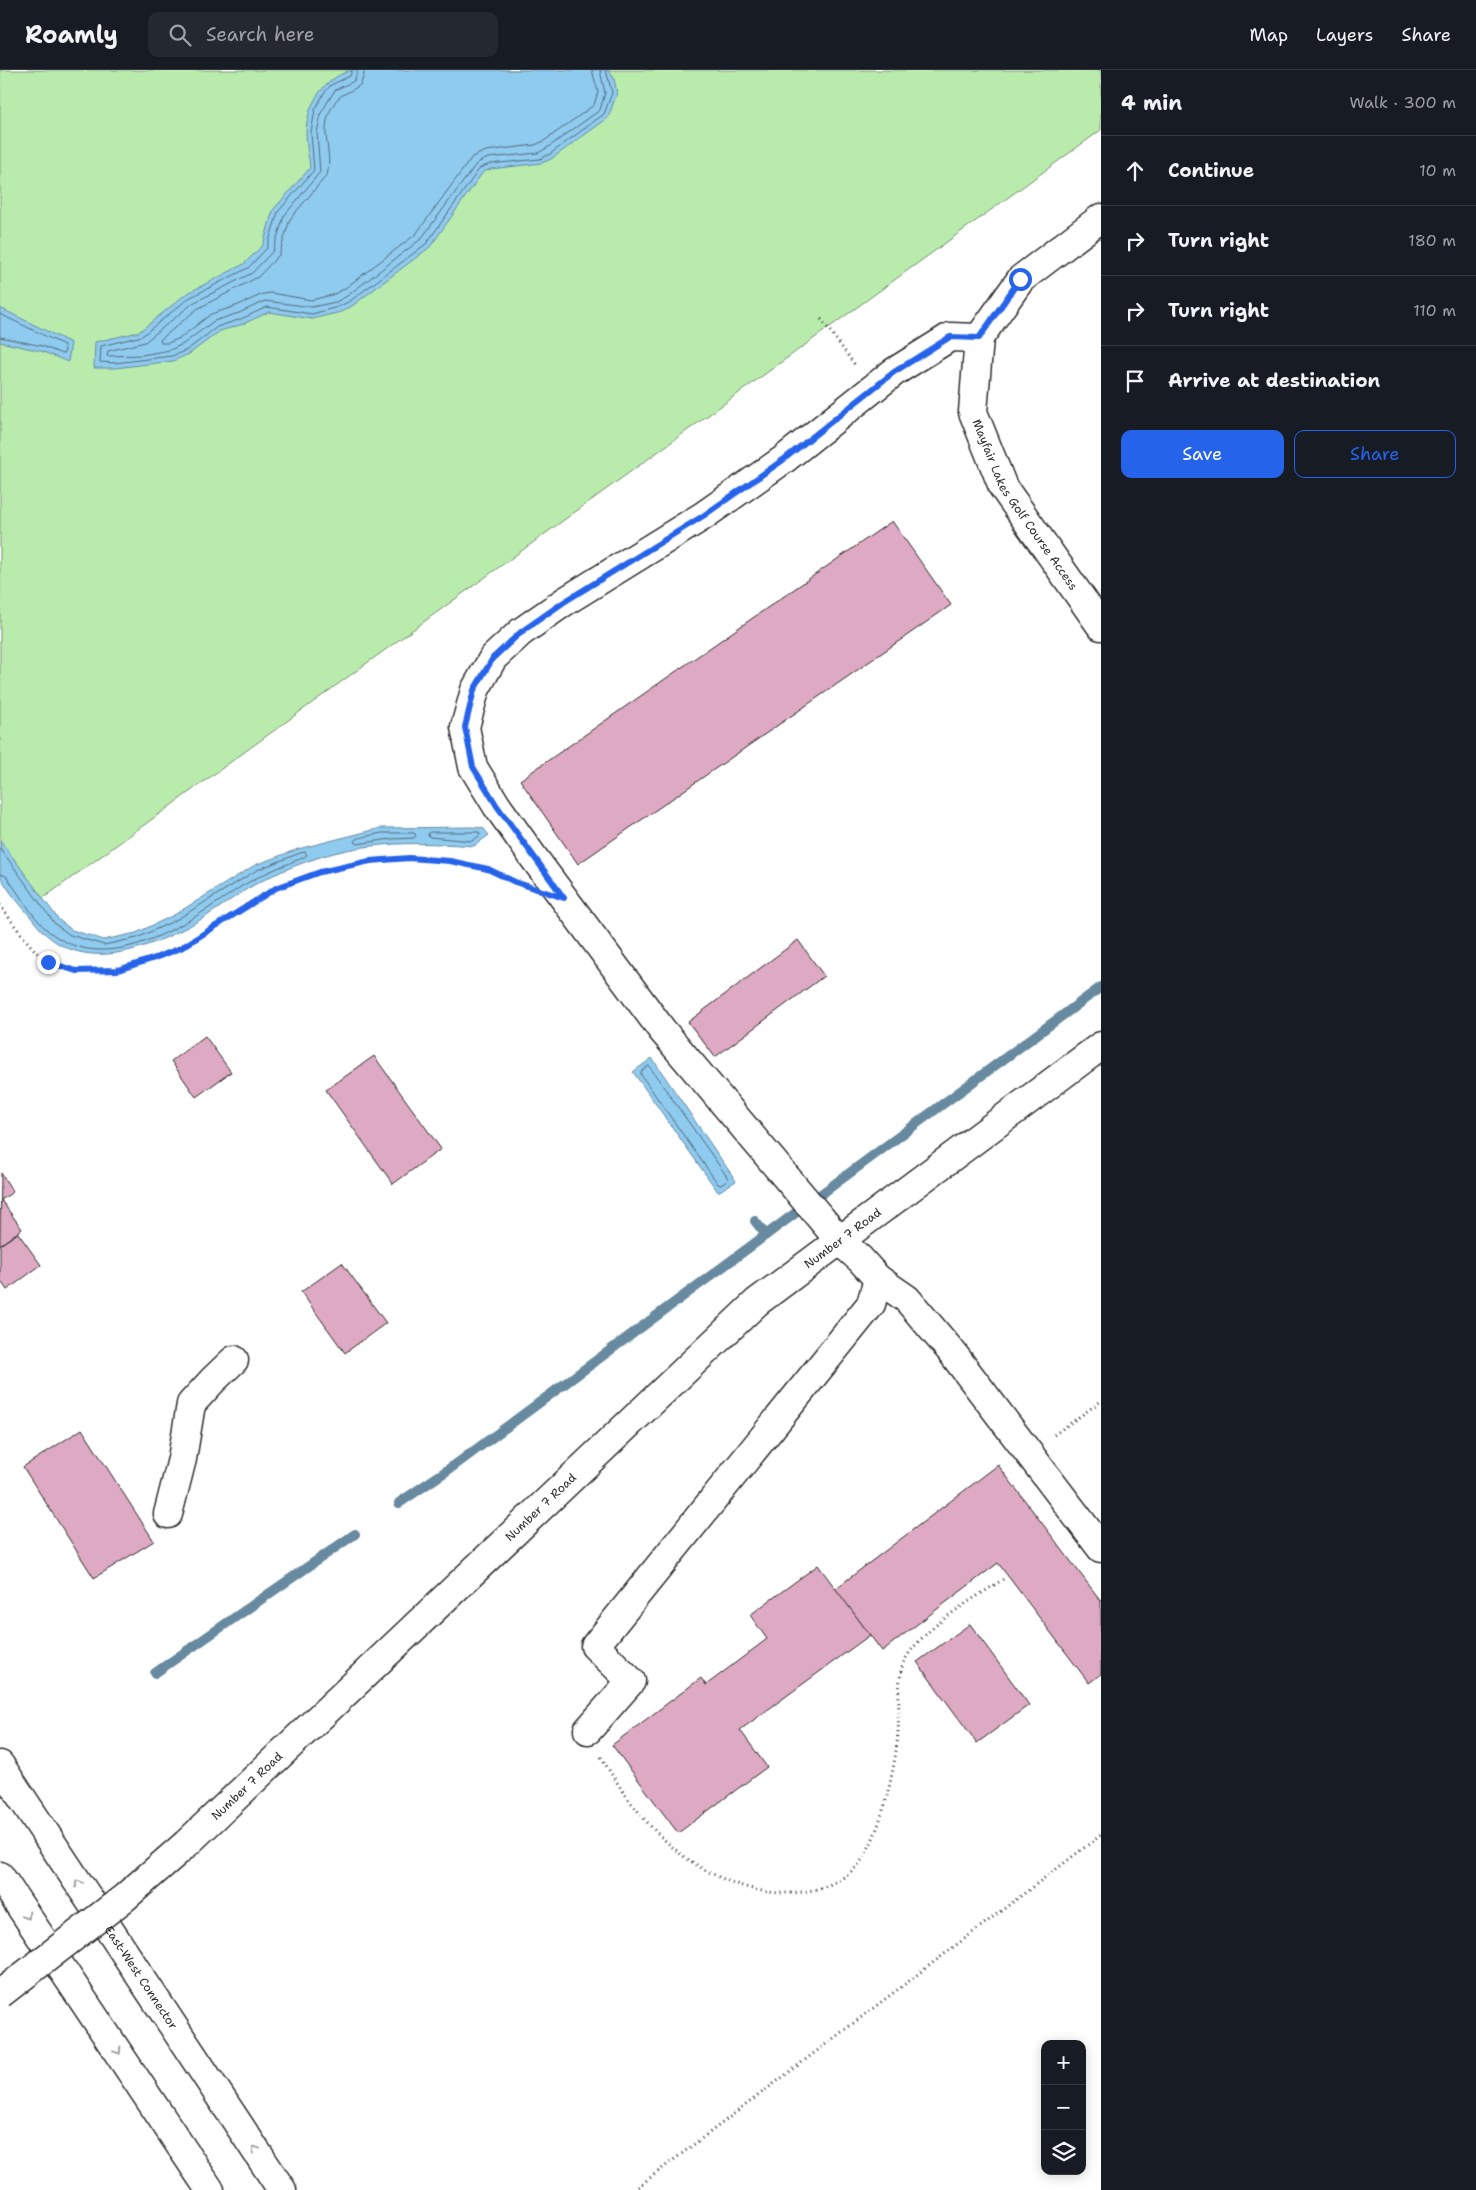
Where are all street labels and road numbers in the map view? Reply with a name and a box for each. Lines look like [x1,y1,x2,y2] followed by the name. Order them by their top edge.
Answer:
[969,417,1081,593] street label: Mayfair Lakes Golf Course Access
[801,1204,885,1272] street label: Number 7 Road
[502,1469,580,1545] street label: Number 7 Road
[208,1748,286,1824] street label: Number 7 Road
[101,1923,181,2033] street label: East-West Connector

